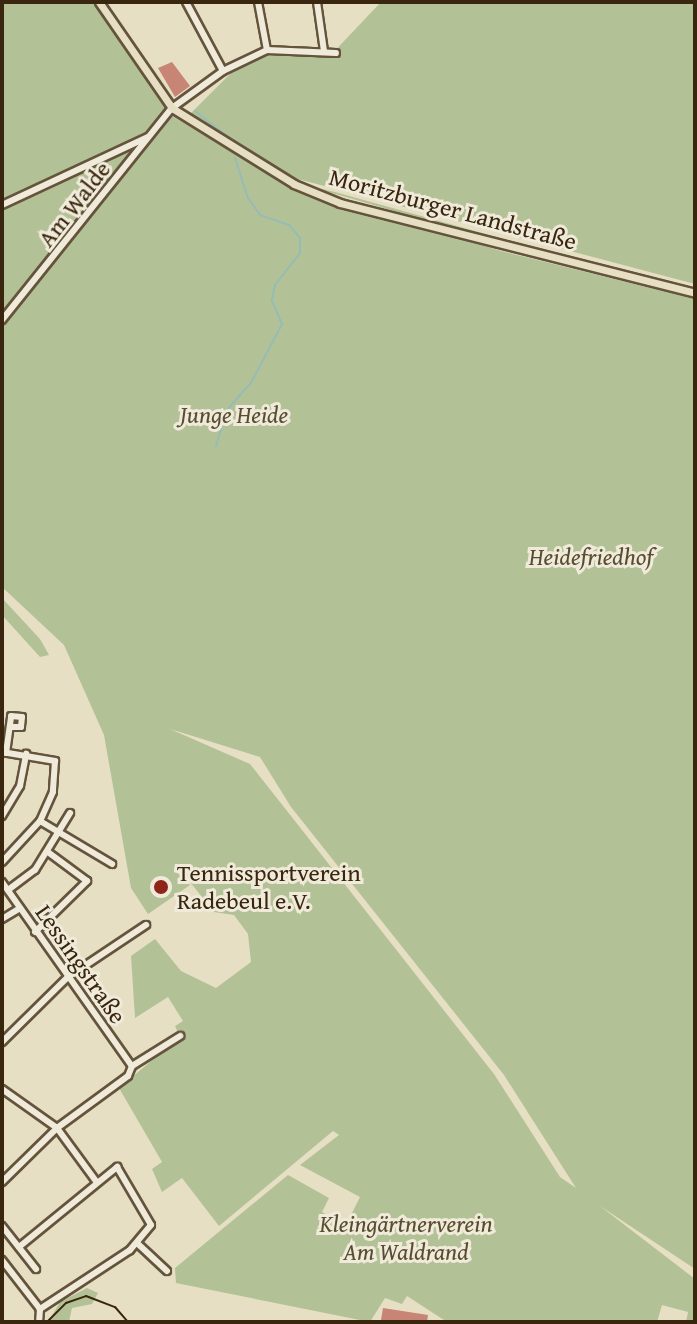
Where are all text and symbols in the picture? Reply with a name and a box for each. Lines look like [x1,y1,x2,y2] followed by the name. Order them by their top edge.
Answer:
[32,155,116,253] street label: Am Walde
[326,162,580,256] street label: Moritzburger Landstraße
[180,401,288,429] park label: Junge Heide
[529,543,653,571] park label: Heidefriedhof
[177,859,361,915] place label: Tennissportverein Radebeul e.V.
[152,878,170,896] marker: Tennissportverein Radebeul e.V.
[29,899,133,1029] street label: Lessingstraße
[319,1210,493,1266] park label: Kleingärtnerverein Am Waldrand

